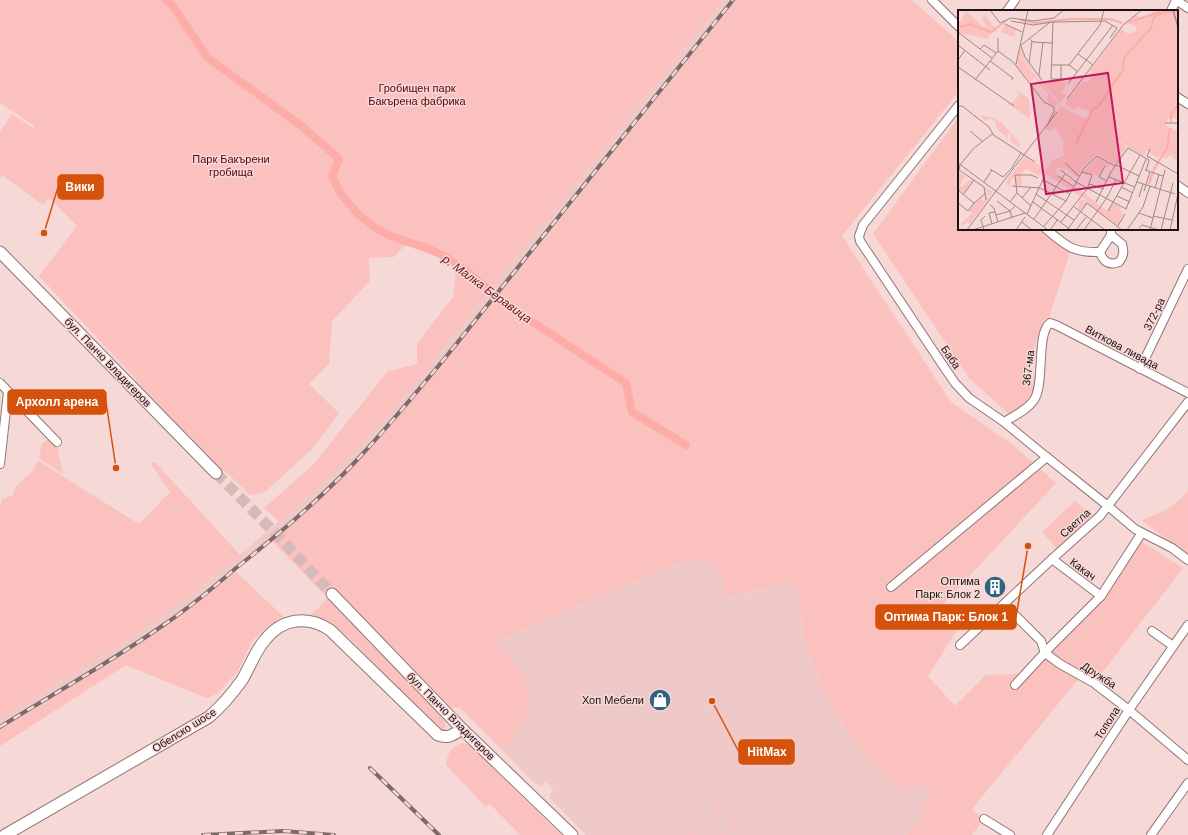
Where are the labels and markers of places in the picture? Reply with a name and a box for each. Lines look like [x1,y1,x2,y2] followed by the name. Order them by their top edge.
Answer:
[58,175,103,199] callout: Вики
[8,390,106,414] callout: Архолл арена
[982,574,1008,600] building icon: Оптима Парк: Блок 2
[915,575,981,600] place label: Оптима Парк: Блок 2
[876,605,1016,629] callout: Оптима Парк: Блок 1
[647,687,673,713] shop icon: Хоп Мебели
[582,694,644,706] place label: Хоп Мебели
[739,740,794,764] callout: HitMax

